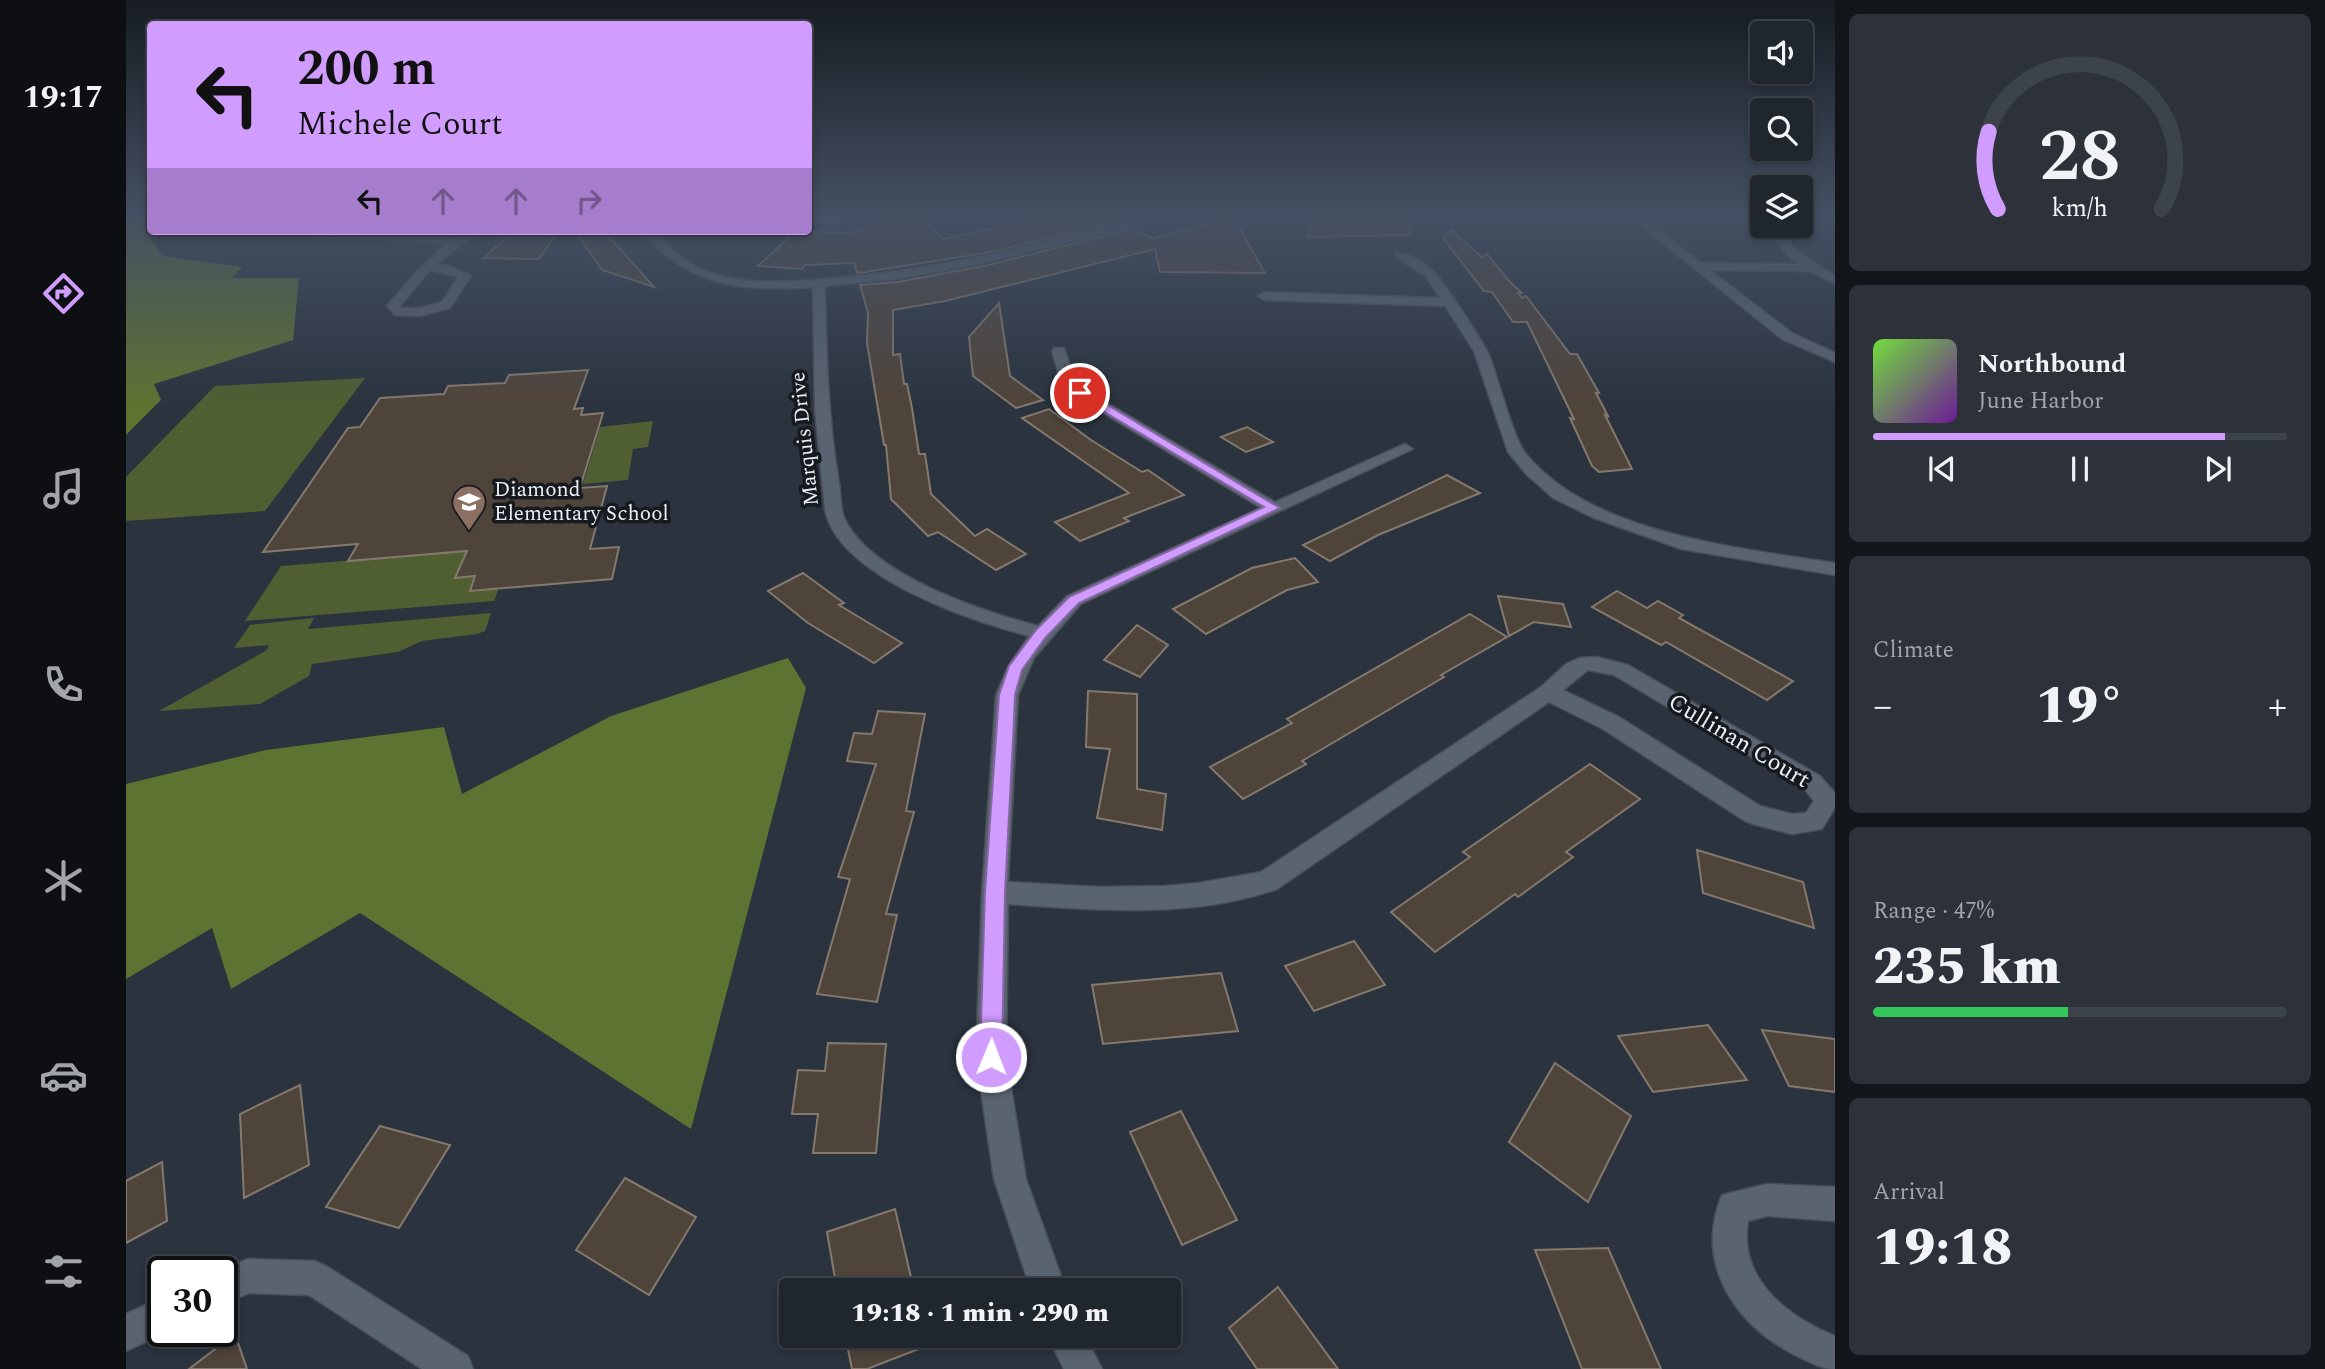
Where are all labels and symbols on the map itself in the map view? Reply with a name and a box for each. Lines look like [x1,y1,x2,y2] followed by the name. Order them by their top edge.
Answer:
[1050,363,1110,423] pin
[782,370,828,508] street label: Marquis Drive
[494,474,669,530] place label: Diamond Elementary School
[450,483,488,532] school or university icon: Diamond Elementary School
[1661,684,1817,798] street label: Cullinan Court
[954,1020,1028,1094] position arrow
[147,1256,238,1347] speed limit sign: 30

